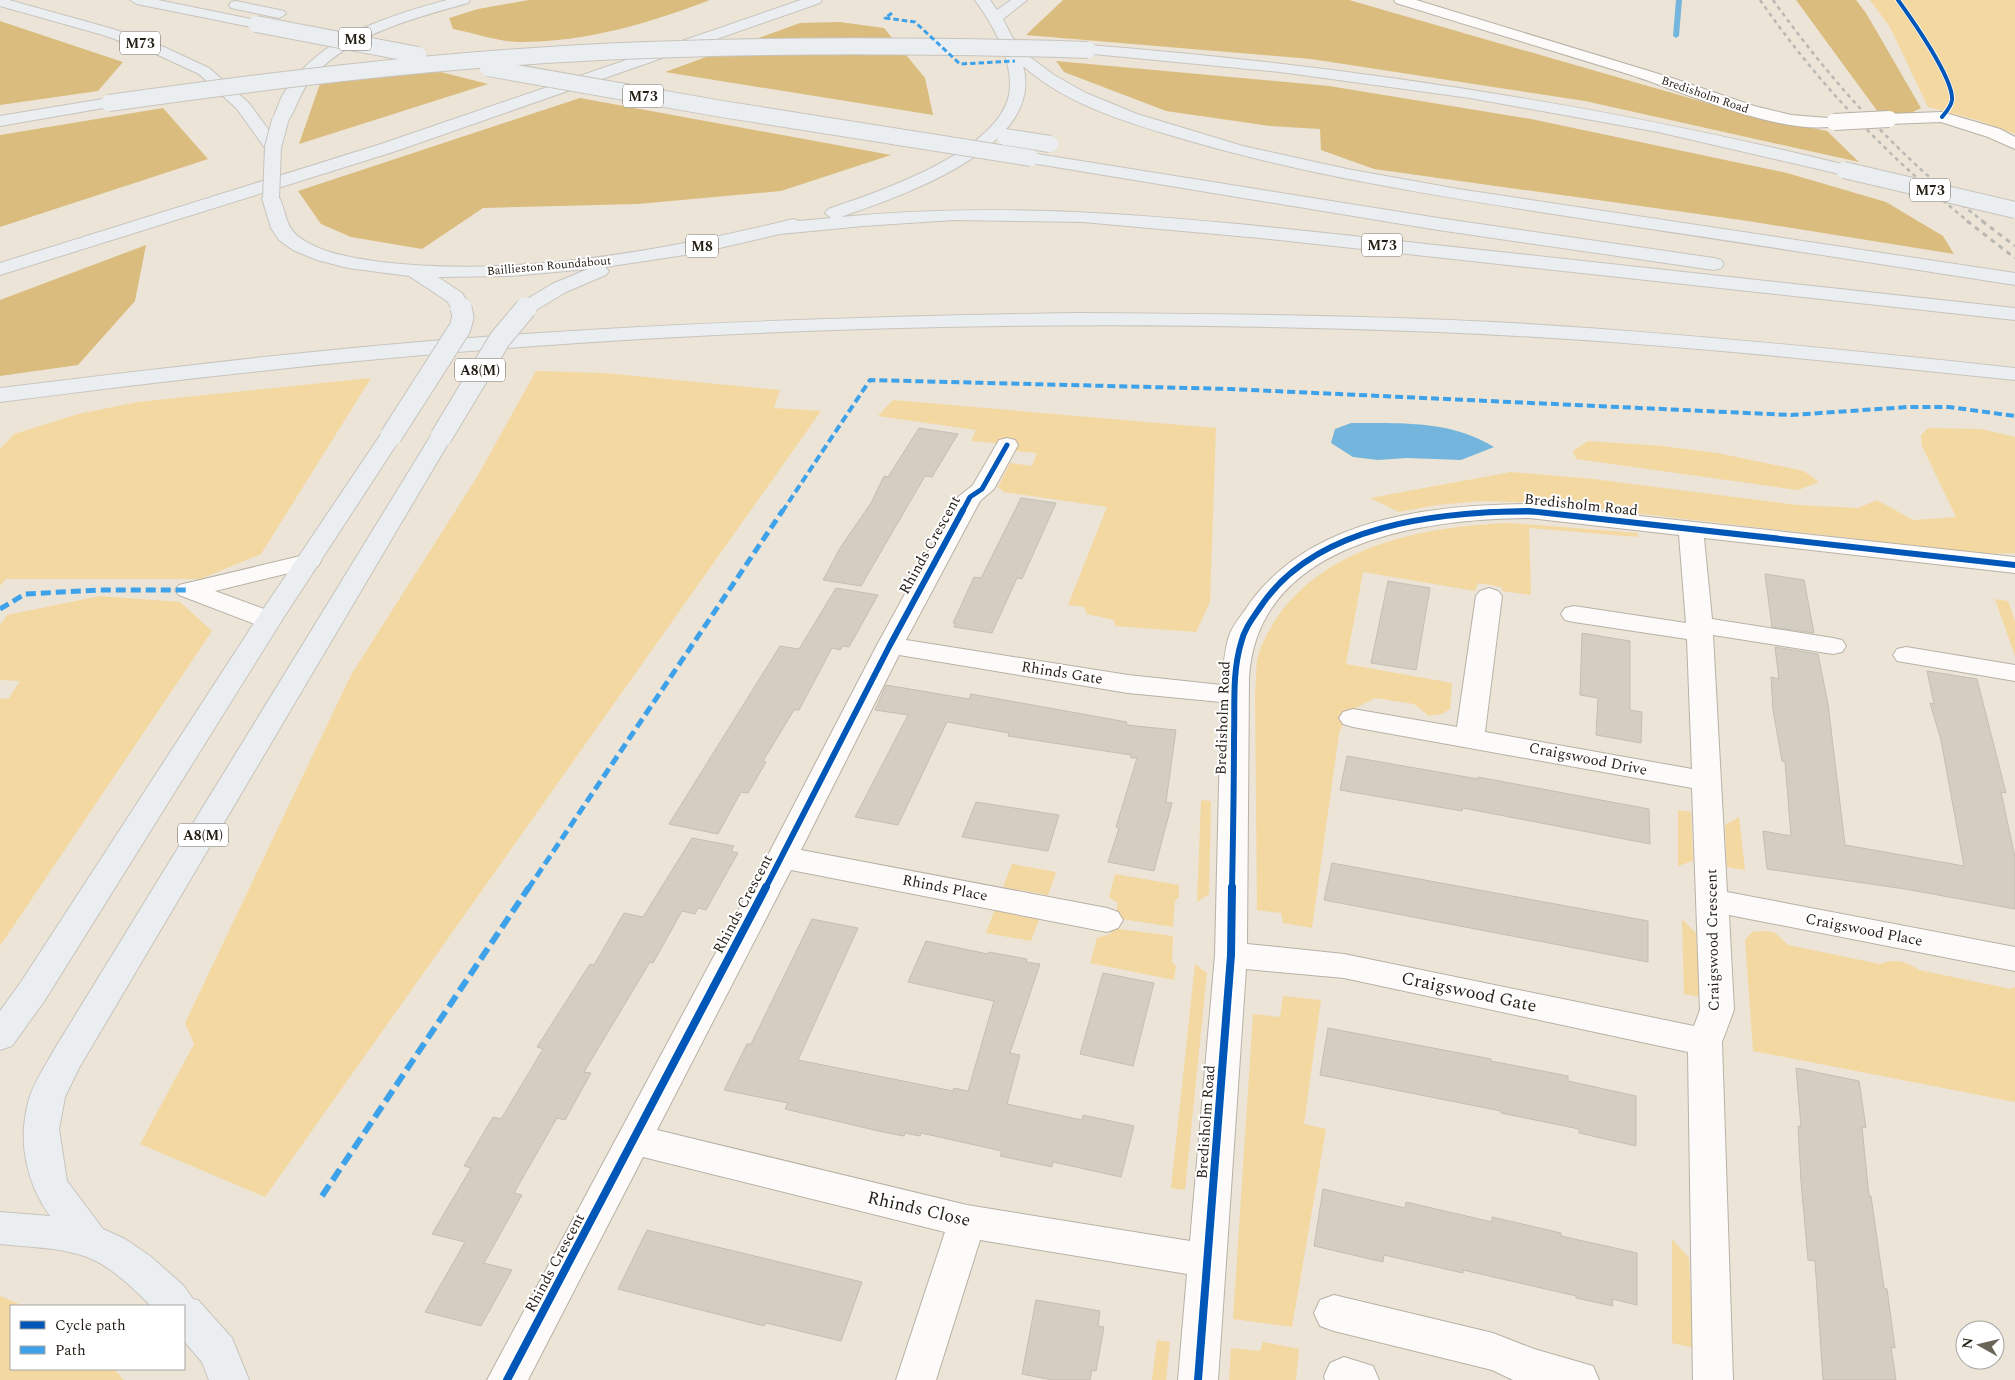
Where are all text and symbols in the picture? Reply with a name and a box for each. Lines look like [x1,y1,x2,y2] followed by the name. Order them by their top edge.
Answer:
[339,28,371,50] road number: M8
[120,32,160,54] road number: M73
[1659,71,1752,119] street label: Bredisholm Road
[623,84,663,108] road number: M73
[1910,178,1950,202] road number: M73
[1362,234,1402,256] road number: M73
[686,235,718,258] road number: M8
[486,251,612,281] street label: Baillieston Roundabout
[455,358,505,382] road number: A8(M)
[1523,488,1639,522] street label: Bredisholm Road
[893,491,967,599] street label: Rhinds Crescent
[1020,655,1104,691] street label: Rhinds Gate
[1210,660,1236,776] street label: Bredisholm Road
[1527,736,1649,782] street label: Craigswood Drive
[178,824,228,846] road number: A8(M)
[707,850,779,958] street label: Rhinds Crescent
[900,868,990,908] street label: Rhinds Place
[1700,869,1726,1011] street label: Craigswood Crescent
[1803,907,1925,953] street label: Craigswood Place
[1399,964,1539,1020] street label: Craigswood Gate
[1191,1064,1221,1180] street label: Bredisholm Road
[865,1184,973,1234] street label: Rhinds Close
[519,1209,591,1317] street label: Rhinds Crescent
[10,1305,185,1370] legend
[55,1314,126,1337] text: Cycle path
[1955,1320,2005,1370] north arrow
[1956,1336,1979,1350] text: N
[55,1339,86,1362] text: Path

